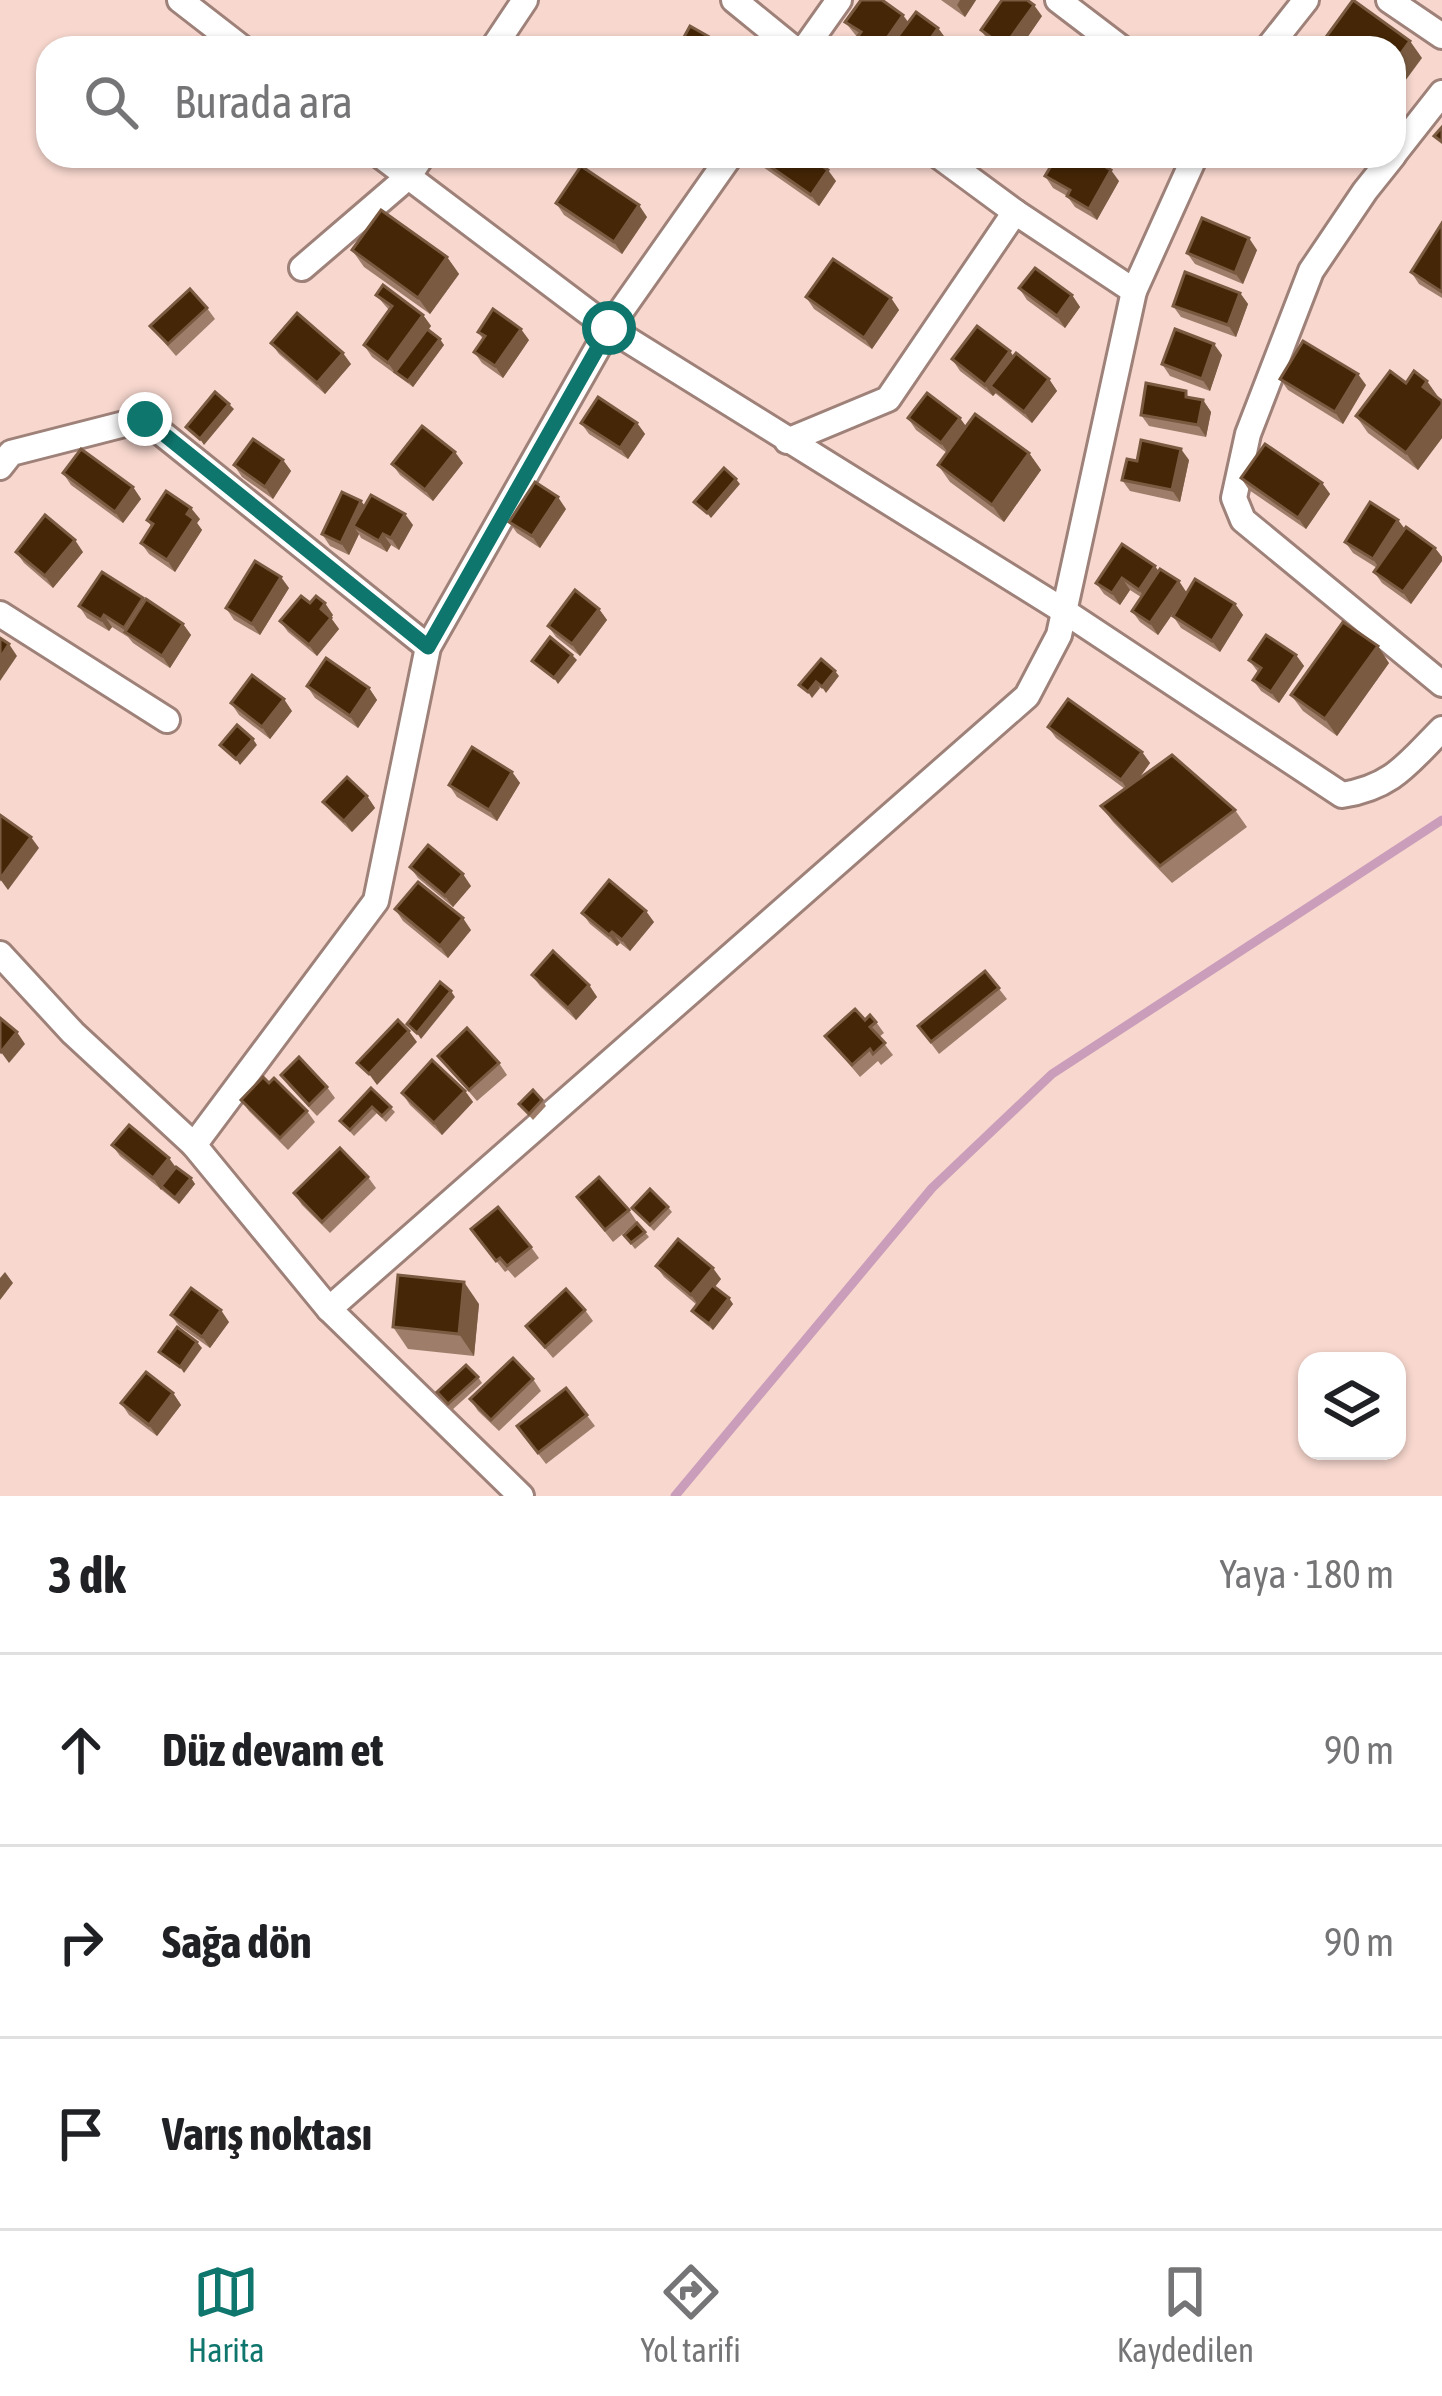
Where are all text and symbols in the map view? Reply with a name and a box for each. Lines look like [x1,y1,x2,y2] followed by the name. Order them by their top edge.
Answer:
[36,36,1406,168] search box
[78,69,144,135] icon: search
[174,76,353,128] text: Burada ara
[582,301,636,355] route start
[118,392,172,446] route end
[1298,1352,1406,1460] map controls
[1298,1352,1406,1460] button: layers
[48,1545,126,1604] text: 3 dk
[1220,1552,1394,1596] text: Yaya · 180 m
[48,1717,114,1783] icon: ahead
[162,1724,384,1776] text: Düz devam et
[1324,1728,1394,1772] text: 90 m
[48,1909,114,1975] icon: right
[162,1916,312,1968] text: Sağa dön
[1324,1920,1394,1964] text: 90 m
[48,2101,114,2167] icon: arrive
[162,2108,372,2160] text: Varış noktası
[188,2259,265,2369] tab: Harita
[641,2259,741,2369] tab: Yol tarifi
[1117,2259,1254,2369] tab: Kaydedilen

